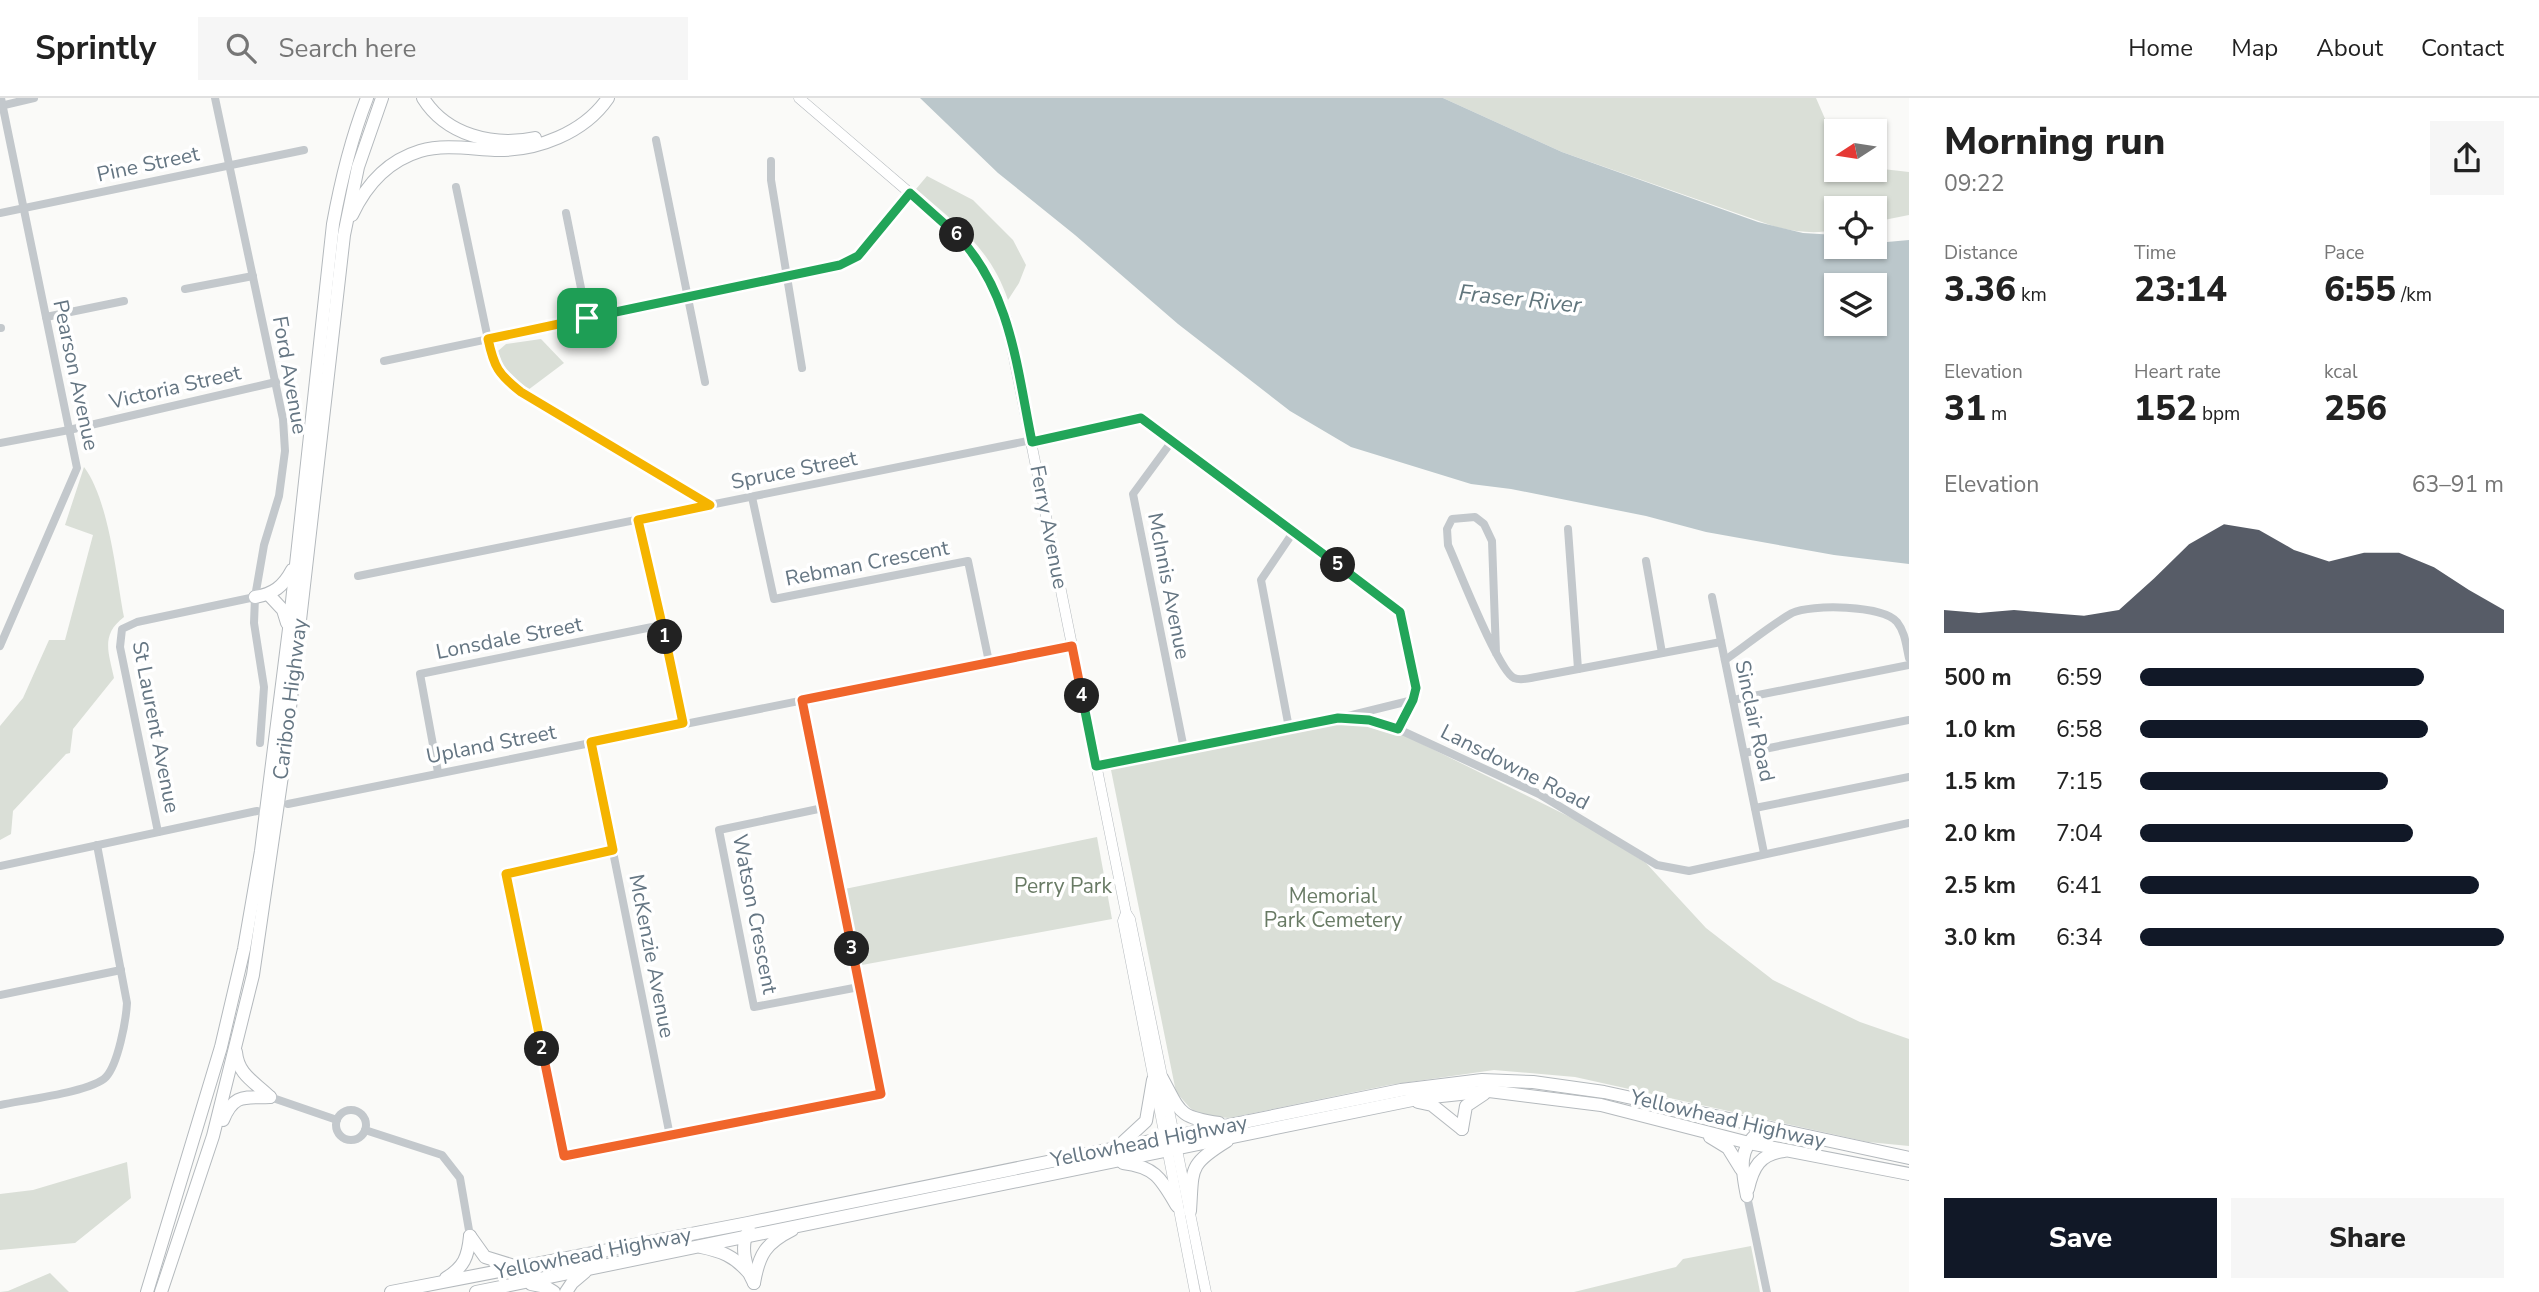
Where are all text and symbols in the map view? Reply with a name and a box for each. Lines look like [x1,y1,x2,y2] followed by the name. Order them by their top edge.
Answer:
[198,17,688,80] search box
[35,26,156,71] text: Sprintly
[222,29,260,67] icon: search
[278,31,416,66] text: Search here
[2128,32,2193,64] text: Home
[2231,32,2278,64] text: Map
[2316,32,2383,64] text: About
[2421,32,2504,64] text: Contact
[1944,116,2165,167] text: Morning run
[1824,119,1886,182] north arrow
[1824,119,1887,336] map controls
[2430,121,2504,195] button: share
[94,139,202,189] street label: Pine Street
[1944,168,2004,199] text: 09:22
[1824,196,1887,259] button: locate
[940,218,974,252] pin: 6
[951,221,962,247] text: 6
[1944,240,2018,266] text: Distance
[2134,240,2176,266] text: Time
[2324,240,2364,266] text: Pace
[1944,266,2016,313] text: 3.36
[2134,266,2227,313] text: 23:14
[2324,266,2396,313] text: 6:55
[1824,273,1887,336] button: layers
[1457,277,1584,321] water label: Fraser River
[2016,282,2047,308] text: km
[2396,282,2432,308] text: /km
[557,288,617,348] pin
[46,297,106,453] street label: Pearson Avenue
[568,299,606,337] icon: arrive
[266,314,314,436] street label: Ford Avenue
[105,358,244,416] street label: Victoria Street
[1944,359,2023,385] text: Elevation
[2134,359,2221,385] text: Heart rate
[2324,359,2358,385] text: kcal
[1944,385,1986,432] text: 31
[2134,385,2197,432] text: 152
[2324,385,2387,432] text: 256
[1986,401,2007,427] text: m
[2197,401,2240,427] text: bpm
[729,444,860,496] street label: Spruce Street
[1023,463,1075,591] street label: Ferry Avenue
[1944,469,2039,500] text: Elevation
[2412,469,2504,500] text: 63–91 m
[1141,510,1197,662] street label: McInnis Avenue
[783,533,952,593] street label: Rebman Crescent
[1320,547,1356,582] pin: 5
[1332,551,1343,577] text: 5
[434,610,585,666] street label: Lonsdale Street
[266,616,314,781] street label: Cariboo Highway
[648,620,682,654] pin: 1
[659,623,670,649] text: 1
[126,639,186,815] street label: St Laurent Avenue
[1728,658,1782,784] street label: Sinclair Road
[1944,662,2012,693] text: 500 m
[2056,662,2103,693] text: 6:59
[1064,678,1100,714] pin: 4
[1076,682,1087,708] text: 4
[1944,714,2016,745] text: 1.0 km
[2056,714,2103,745] text: 6:58
[1436,717,1594,817] street label: Lansdowne Road
[424,718,559,770] street label: Upland Street
[1944,766,2016,797] text: 1.5 km
[2056,766,2103,797] text: 7:15
[1944,818,2016,849] text: 2.0 km
[2056,818,2103,849] text: 7:04
[726,832,784,997] street label: Watson Crescent
[1944,870,2016,901] text: 2.5 km
[2056,870,2103,901] text: 6:41
[622,872,682,1040] street label: McKenzie Avenue
[1014,872,1112,900] park label: Perry Park
[1264,882,1402,934] park label: Memorial Park Cemetery
[1944,922,2016,953] text: 3.0 km
[2056,922,2103,953] text: 6:34
[834,932,870,966] pin: 3
[846,935,857,961] text: 3
[524,1032,560,1066] pin: 2
[536,1035,547,1061] text: 2
[1627,1083,1829,1155] street label: Yellowhead Highway
[1047,1108,1250,1174] street label: Yellowhead Highway
[1944,1198,2217,1278] button: Save
[2231,1198,2504,1278] button: Share
[491,1220,694,1286] street label: Yellowhead Highway

